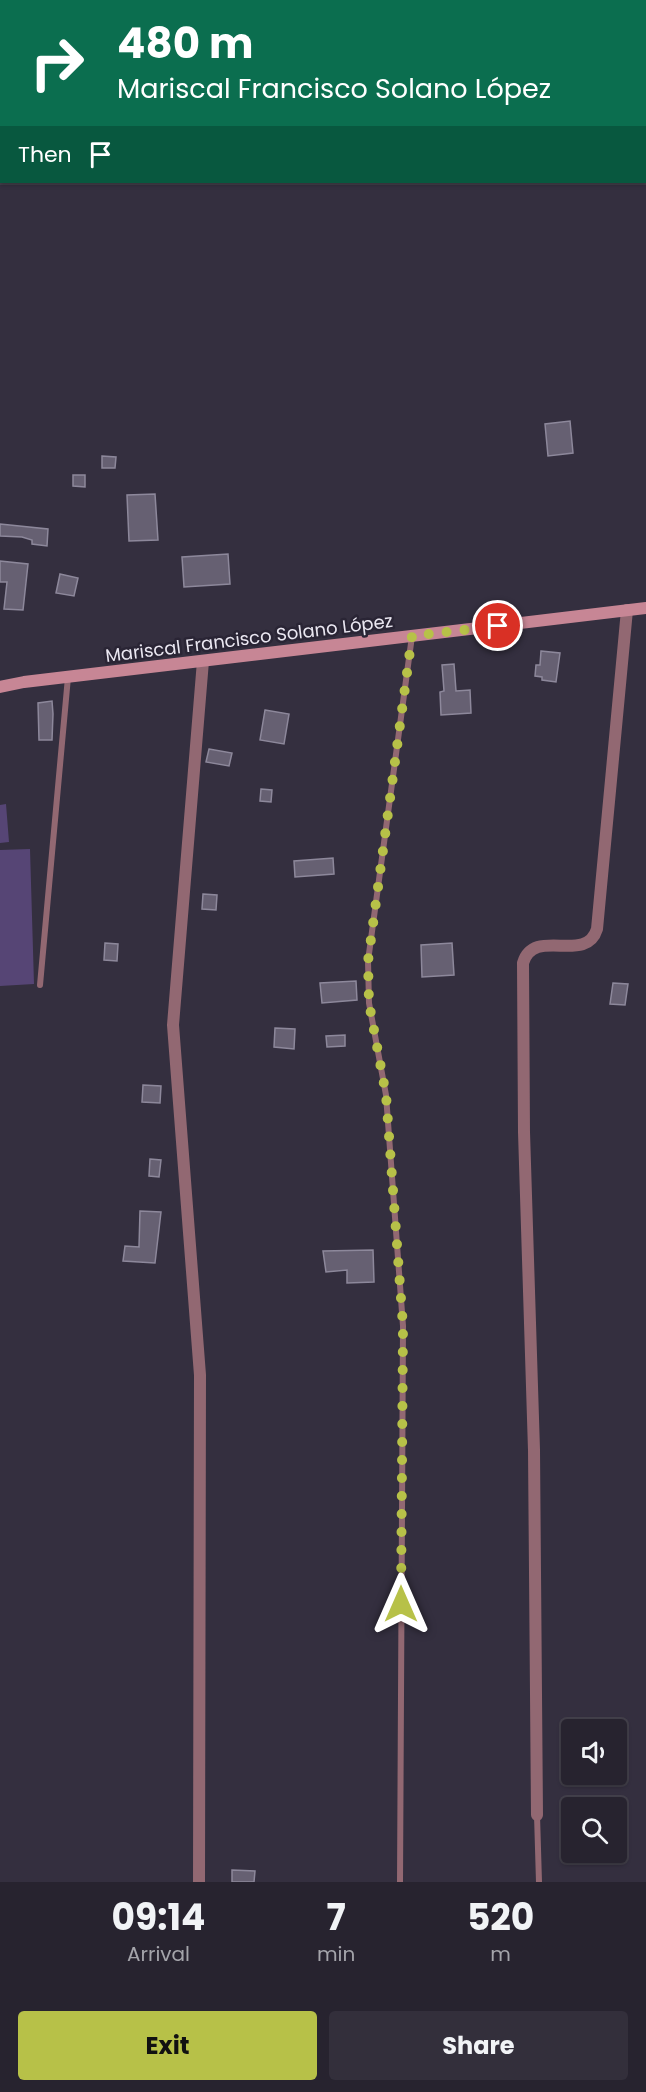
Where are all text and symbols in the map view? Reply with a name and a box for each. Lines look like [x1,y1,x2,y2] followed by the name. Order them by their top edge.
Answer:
[117,14,253,73] text: 480 m
[18,24,96,102] icon: right
[117,70,551,107] text: Mariscal Francisco Solano López
[84,138,117,171] icon: arrive
[18,139,72,170] text: Then
[472,600,523,651] pin
[104,608,394,668] street label: Mariscal Francisco Solano López
[481,609,514,642] icon: arrive
[369,1572,433,1636] position arrow
[561,1719,627,1863] map controls
[561,1719,627,1785] button: sound
[561,1797,627,1863] button: search
[112,1892,205,1943] text: 09:14
[327,1892,346,1943] text: 7
[467,1892,534,1943] text: 520
[127,1940,190,1968] text: Arrival
[317,1940,355,1968] text: min
[490,1940,511,1968] text: m
[18,2011,317,2080] button: Exit
[329,2011,628,2080] button: Share

